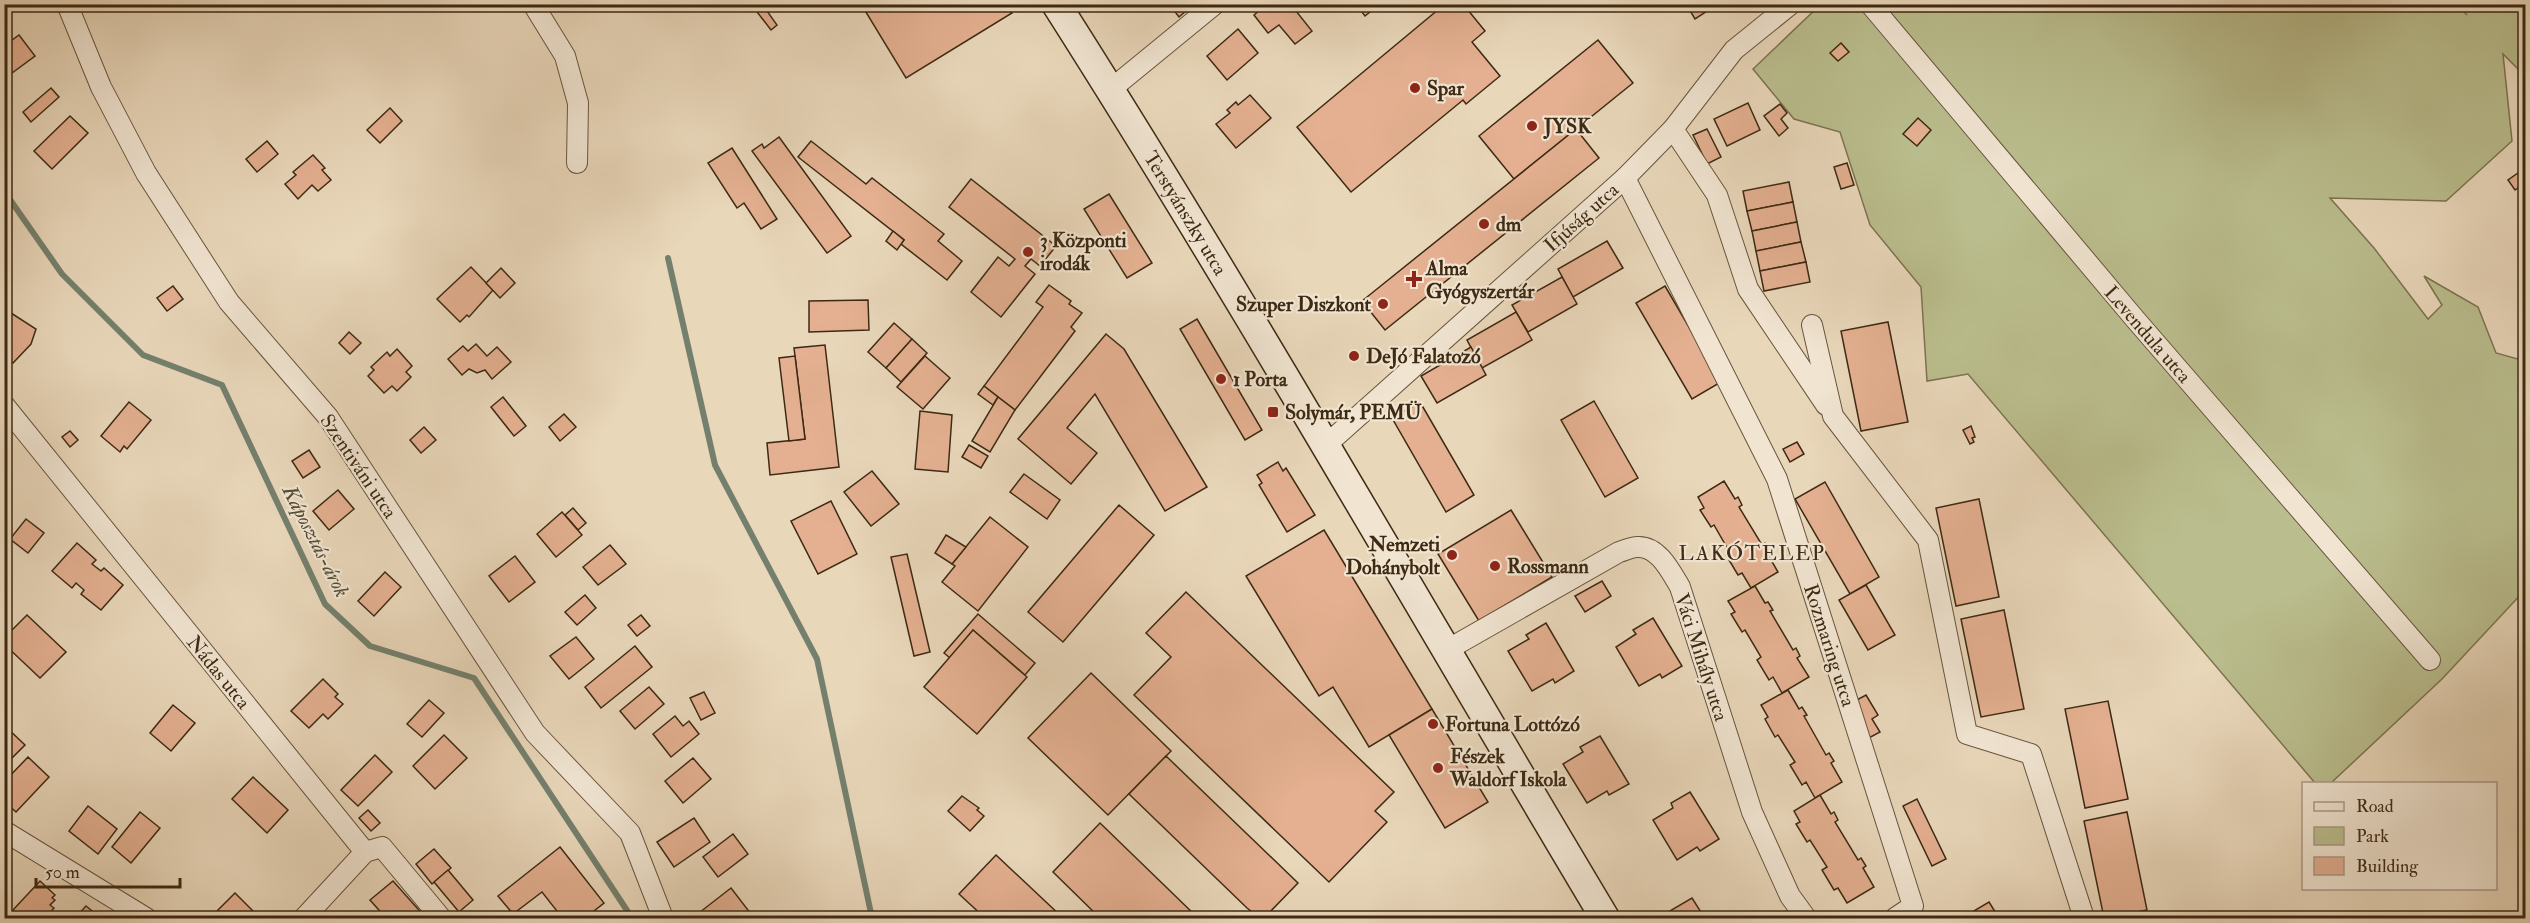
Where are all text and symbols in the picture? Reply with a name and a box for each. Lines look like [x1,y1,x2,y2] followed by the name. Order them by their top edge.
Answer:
[1427,76,1464,102] place label: Spar
[1408,81,1422,95] marker: Spar
[1543,114,1592,139] place label: JYSK
[1525,119,1539,133] marker: JYSK
[1138,146,1233,281] street label: Terstyánszky utca
[1539,177,1624,257] street label: Ifjúság utca
[1496,212,1522,237] place label: dm
[1477,217,1491,231] marker: dm
[1039,228,1127,276] place label: 3 Központi irodák
[1021,245,1035,259] marker: 3 Központi irodák
[1425,256,1535,305] place label: Alma Gyógyszertár
[1407,272,1421,286] marker: Alma Gyógyszertár
[2099,281,2197,389] street label: Levendula utca
[1236,292,1372,318] place label: Szuper Diszkont
[1376,297,1390,311] marker: Szuper Diszkont
[1366,344,1481,369] place label: DeJó Falatozó
[1347,349,1361,363] marker: DeJó Falatozó
[1233,367,1288,392] place label: 1 Porta
[1214,372,1228,386] marker: 1 Porta
[1285,400,1422,426] place label: Solymár, PEMÜ
[1266,405,1280,419] marker: Solymár, PEMÜ
[314,409,403,524] street label: Szentiváni utca
[275,480,355,602] water label: Káposztás-árok
[1346,532,1441,581] place label: Nemzeti Dohánybolt
[1679,540,1825,567] district label: LAKÓTELEP
[1445,548,1459,562] marker: Nemzeti Dohánybolt
[1507,554,1590,579] place label: Rossmann
[1488,559,1502,573] marker: Rossmann
[1798,581,1861,710] street label: Rozmaring utca
[1669,590,1734,725] street label: Váci Mihály utca
[181,630,256,715] street label: Nádas utca
[1445,712,1580,737] place label: Fortuna Lottózó
[1426,717,1440,731] marker: Fortuna Lottózó
[1449,744,1567,792] place label: Fészek Waldorf Iskola
[1431,761,1445,775] marker: Fészek Waldorf Iskola
[2302,782,2497,890] legend
[2356,795,2394,818] text: Road
[2356,825,2389,848] text: Park
[36,851,180,889] scale bar
[2356,855,2419,878] text: Building
[45,861,80,884] text: 50 m

